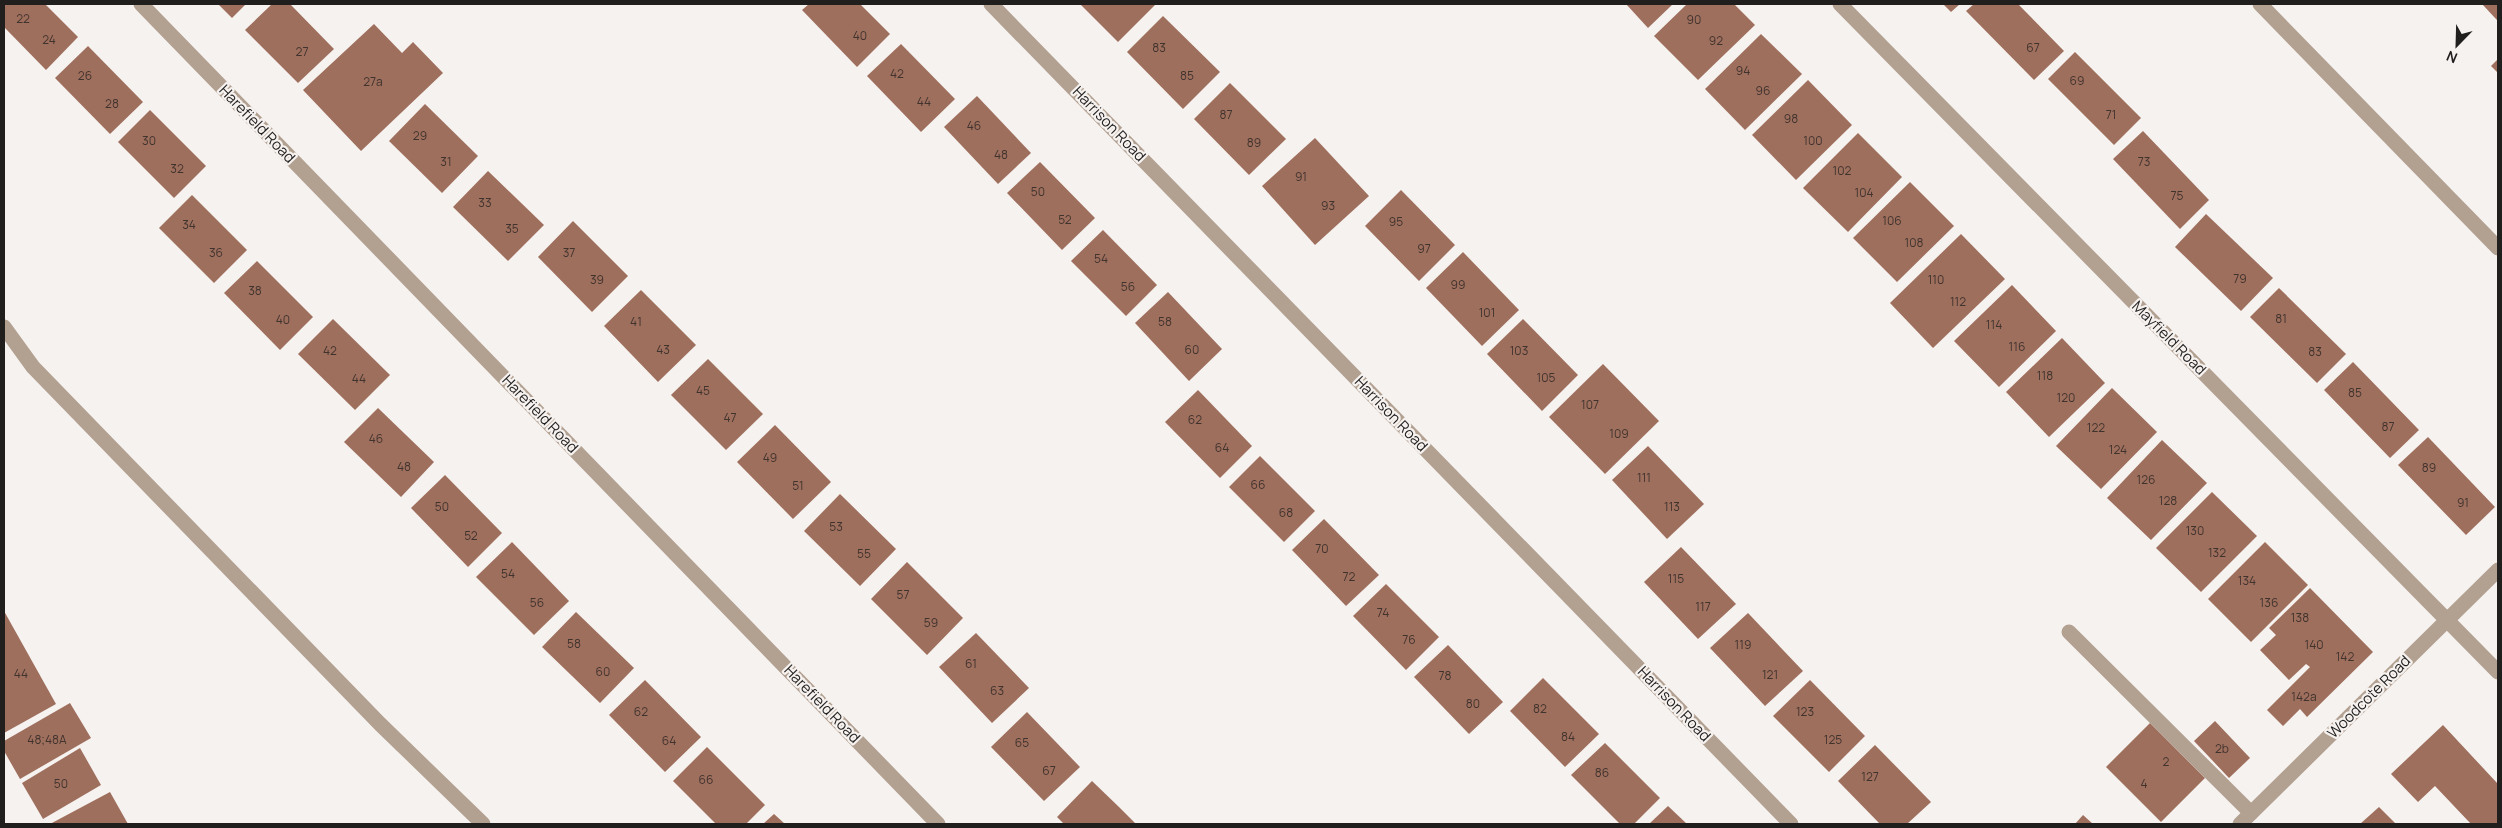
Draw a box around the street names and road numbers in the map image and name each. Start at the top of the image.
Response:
street label: Harefield Road [215,80,300,167]
street label: Harrison Road [1068,81,1151,166]
street label: Mayfield Road [2128,296,2211,379]
street label: Harefield Road [498,370,583,457]
street label: Harrison Road [1350,371,1433,456]
street label: Woodcote Road [2322,650,2415,743]
street label: Harefield Road [780,660,865,747]
street label: Harrison Road [1633,661,1716,746]

